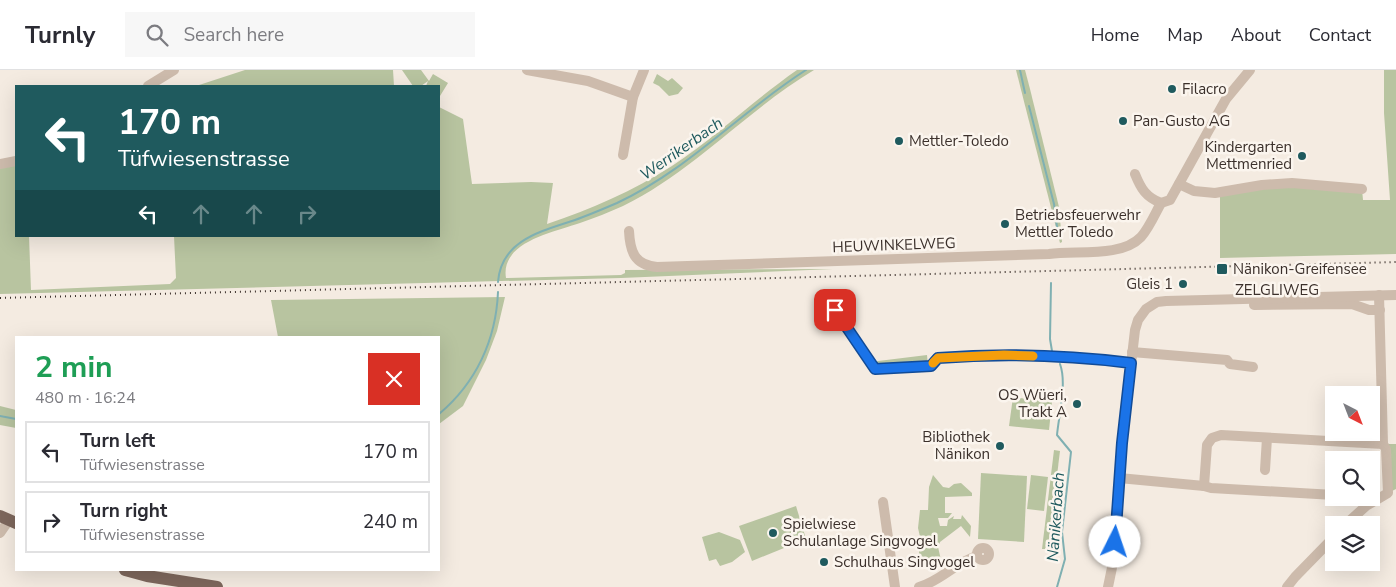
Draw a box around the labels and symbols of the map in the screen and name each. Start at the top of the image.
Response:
place label: Filacro [1182,79,1227,99]
marker: Filacro [1166,83,1178,95]
place label: Pan-Gusto AG [1133,111,1230,131]
water label: Werrikerbach [636,112,727,186]
marker: Pan-Gusto AG [1117,115,1129,127]
place label: Mettler-Toledo [909,131,1009,151]
marker: Mettler-Toledo [893,135,905,147]
place label: Kindergarten Mettmenried [1204,137,1292,174]
marker: Kindergarten Mettmenried [1296,150,1308,162]
place label: Betriebsfeuerwehr Mettler Toledo [1015,205,1141,242]
marker: Betriebsfeuerwehr Mettler Toledo [999,218,1011,230]
street label: HEUWINKELWEG [832,233,956,257]
place label: Nänikon-Greifensee [1233,259,1367,279]
marker: Nänikon-Greifensee [1215,262,1229,276]
place label: Gleis 1 [1126,274,1173,294]
marker: Gleis 1 [1177,278,1189,290]
street label: ZELGLIWEG [1235,280,1319,300]
pin [814,289,856,331]
place label: OS Wüeri, Trakt A [998,385,1067,422]
north arrow [1325,386,1380,441]
marker: OS Wüeri, Trakt A [1071,398,1083,410]
place label: Bibliothek Nänikon [922,427,990,464]
marker: Bibliothek Nänikon [994,440,1006,452]
water label: Nänikerbach [1042,472,1070,562]
place label: Spielwiese Schulanlage Singvogel [783,514,938,551]
position arrow [1088,515,1140,567]
marker: Spielwiese Schulanlage Singvogel [767,527,779,539]
place label: Schulhaus Singvogel [834,552,975,572]
marker: Schulhaus Singvogel [818,556,830,568]

